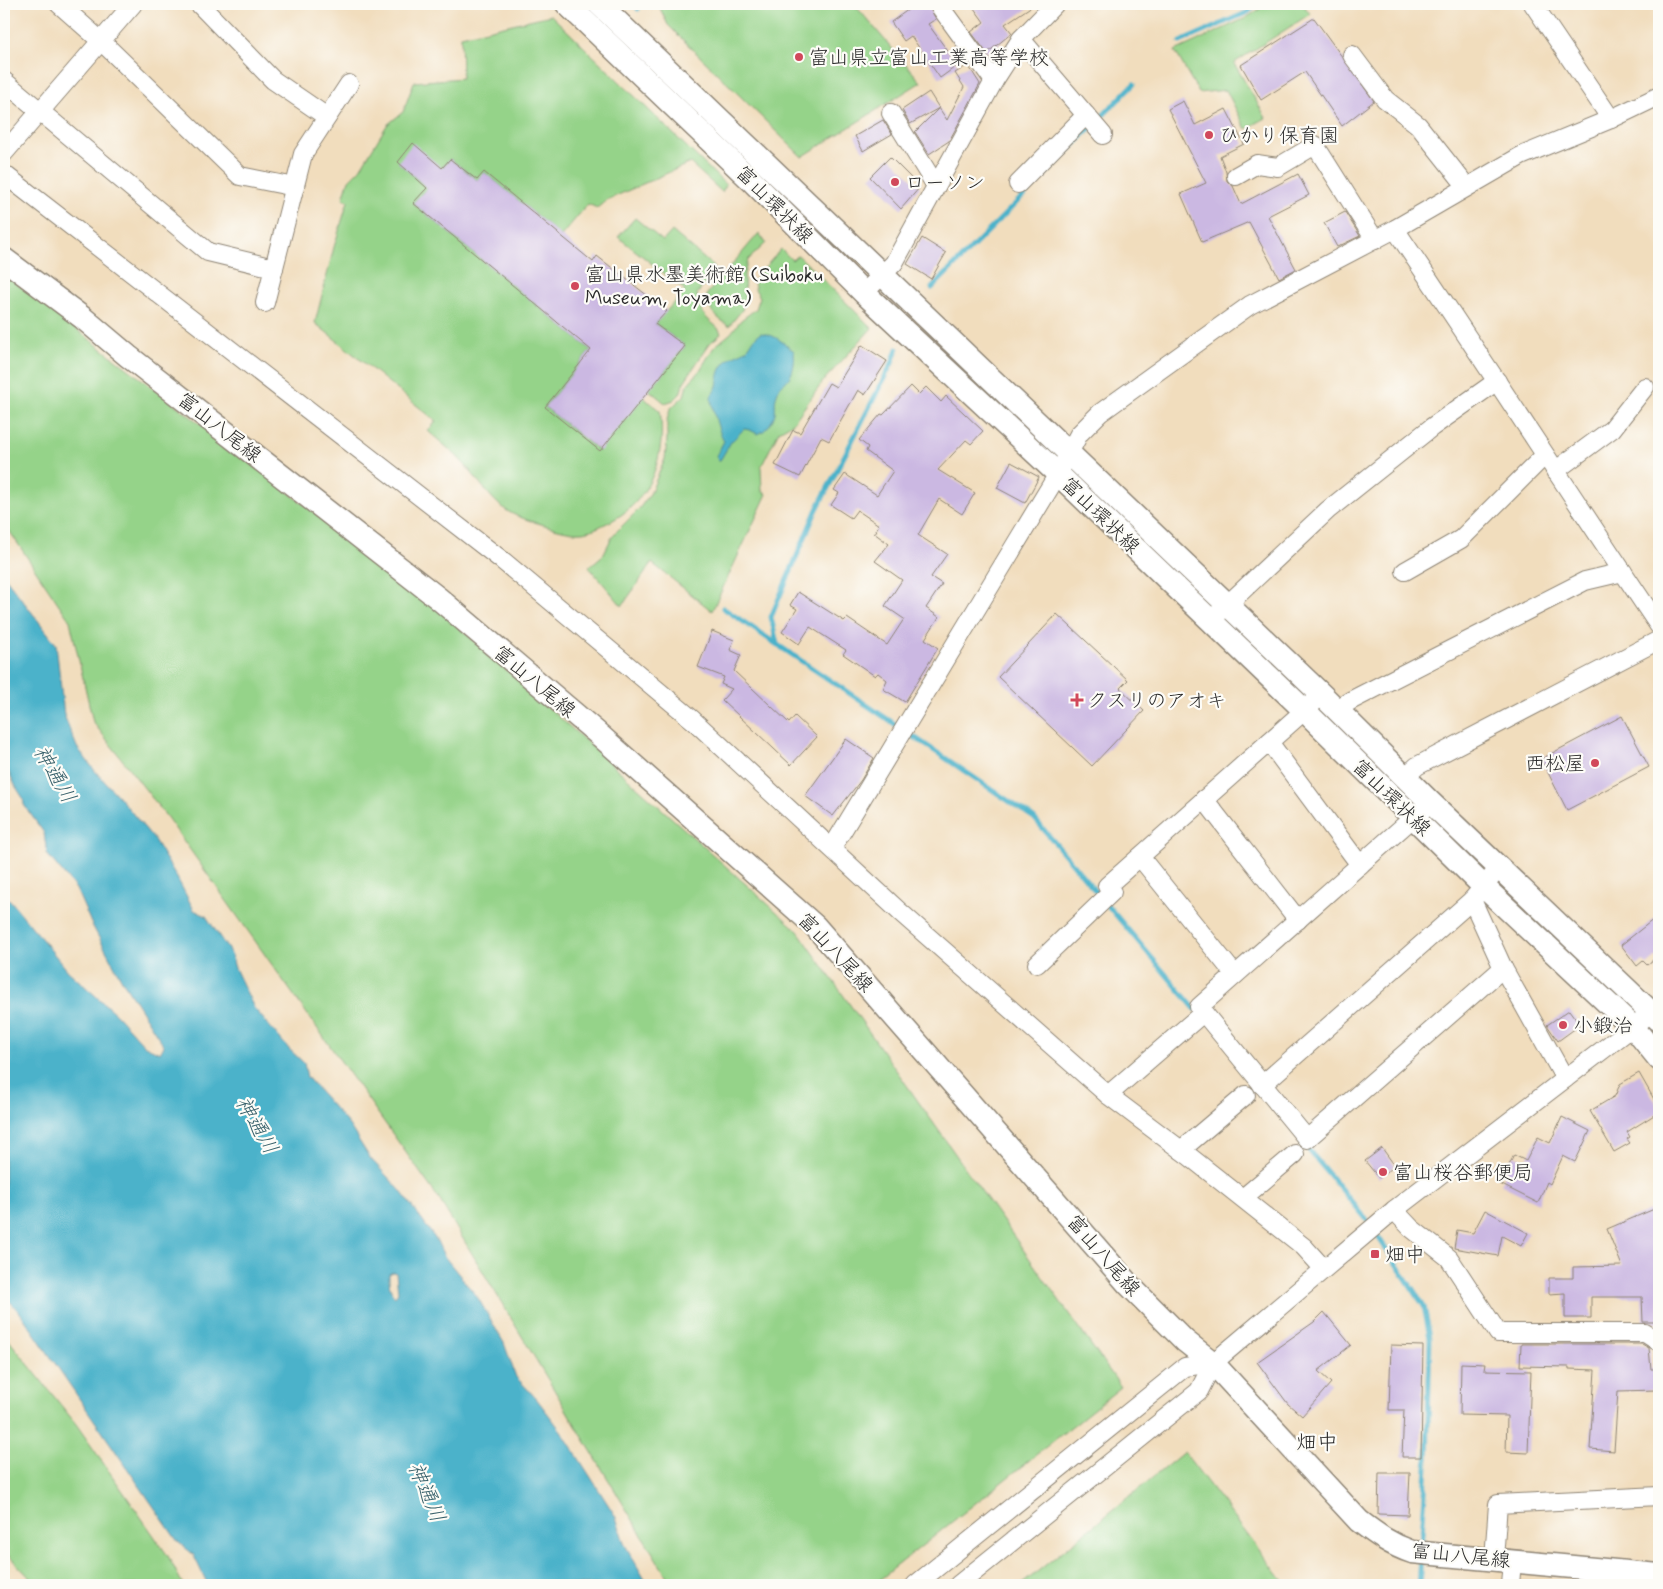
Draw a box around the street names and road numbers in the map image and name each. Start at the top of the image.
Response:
street label: 富山環状線 [729,160,819,250]
street label: 富山八尾線 [171,387,267,470]
street label: 富山環状線 [1055,472,1145,561]
street label: 富山八尾線 [487,640,581,725]
street label: 富山環状線 [1346,754,1436,843]
street label: 富山八尾線 [791,907,879,999]
street label: 富山八尾線 [1060,1209,1146,1303]
street label: 富山八尾線 [1410,1538,1512,1575]

